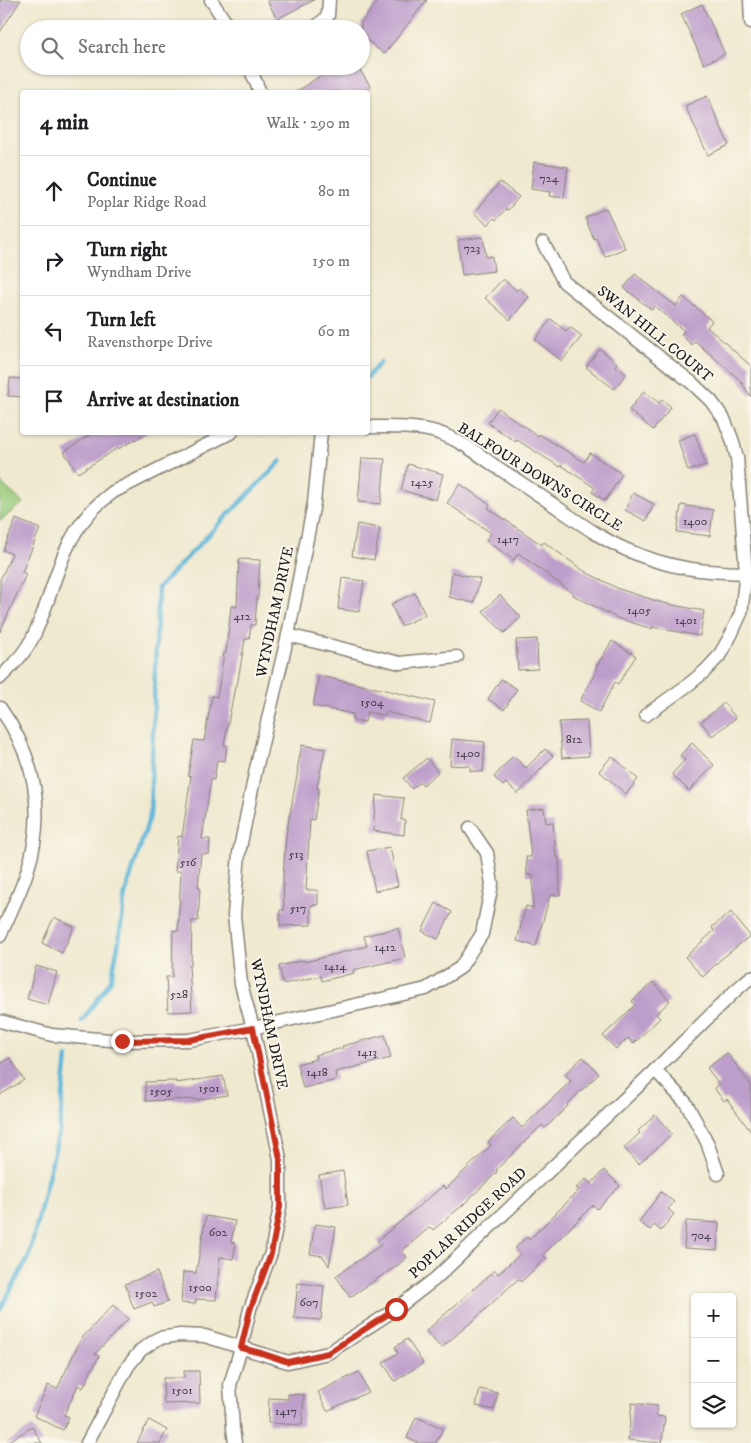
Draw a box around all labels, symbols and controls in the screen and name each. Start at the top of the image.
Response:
search box [20,20,370,75]
icon: search [38,34,66,62]
text: Search here [78,36,166,59]
text: 4 min [40,110,89,136]
text: Walk · 290 m [266,113,350,133]
text: Continue [87,169,157,192]
house number: 724 [539,171,560,186]
icon: ahead [40,177,68,205]
text: 80 m [318,181,350,201]
text: Poplar Ridge Road [87,192,206,212]
text: Turn right [87,239,167,262]
house number: 723 [464,241,480,256]
icon: right [40,247,68,275]
text: 150 m [312,251,350,271]
text: Wyndham Drive [87,262,191,282]
street label: SWAN HILL COURT [593,282,717,387]
text: Turn left [87,309,156,332]
icon: left [40,317,68,345]
text: 60 m [318,321,350,341]
text: Ravensthorpe Drive [87,332,213,352]
icon: arrive [40,387,68,415]
text: Arrive at destination [87,389,239,412]
street label: BALFOUR DOWNS CIRCLE [454,418,626,536]
house number: 1425 [410,475,434,490]
house number: 1400 [683,514,707,529]
house number: 1417 [497,532,519,547]
street label: WYNDHAM DRIVE [252,544,298,680]
house number: 1405 [627,603,651,618]
house number: 412 [233,609,251,624]
house number: 1401 [675,613,697,628]
house number: 1504 [360,695,385,710]
house number: 812 [566,732,582,747]
house number: 1400 [456,746,480,761]
house number: 513 [289,847,303,862]
house number: 516 [180,855,197,870]
house number: 517 [290,901,306,916]
house number: 1412 [374,940,396,955]
street label: WYNDHAM DRIVE [246,956,292,1092]
house number: 1414 [324,959,347,974]
house number: 528 [170,987,188,1002]
route end [111,1030,134,1053]
house number: 1413 [357,1045,377,1060]
house number: 1418 [306,1065,328,1080]
house number: 1501 [198,1081,220,1096]
house number: 1505 [150,1084,172,1099]
street label: POPLAR RIDGE ROAD [405,1163,531,1283]
house number: 602 [209,1225,227,1240]
house number: 704 [691,1228,712,1243]
house number: 1500 [188,1280,212,1295]
house number: 1502 [135,1286,157,1301]
map controls [691,1293,736,1428]
button: + [691,1293,736,1338]
house number: 607 [299,1295,319,1310]
route start [385,1298,408,1321]
button: − [691,1338,736,1383]
house number: 1501 [171,1383,193,1398]
button: layers [691,1383,736,1428]
house number: 1417 [275,1404,297,1419]

